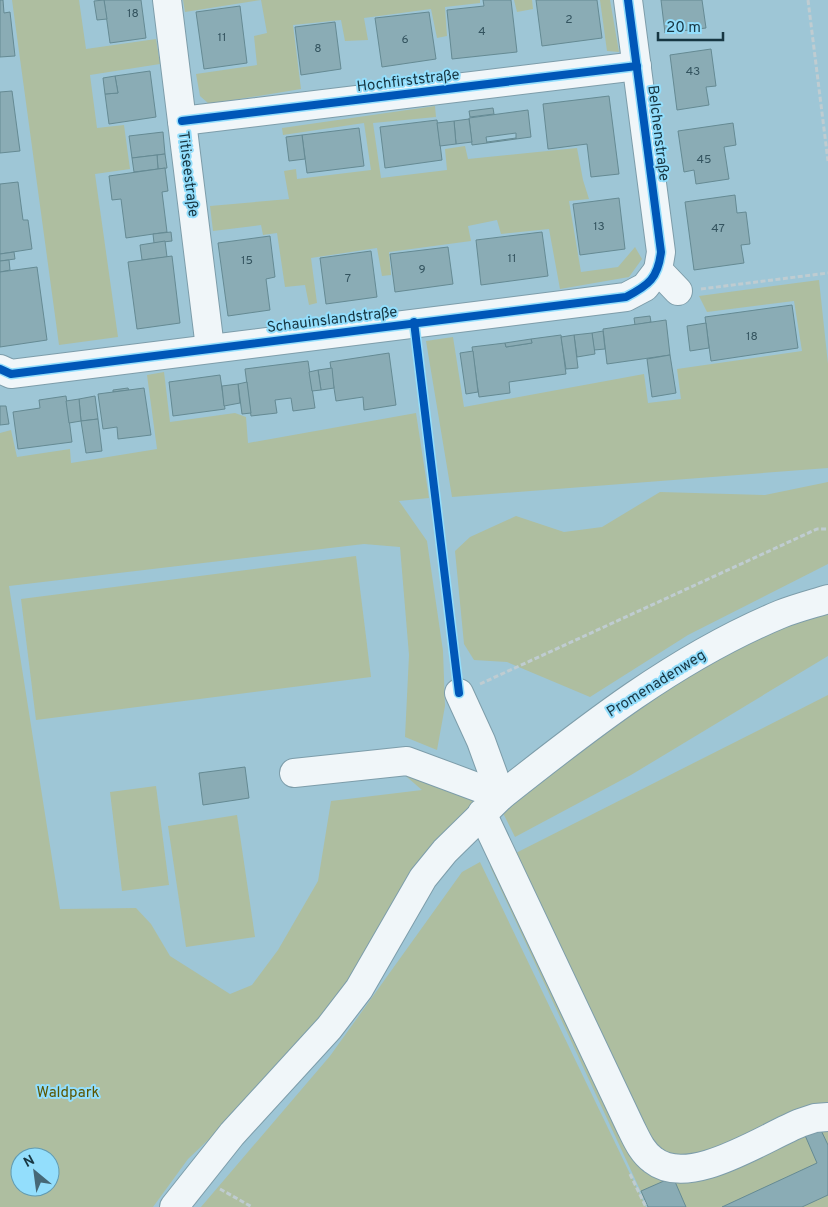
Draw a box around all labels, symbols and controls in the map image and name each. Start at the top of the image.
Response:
house number: 18 [127,6,139,22]
scale bar [658,10,723,42]
house number: 2 [565,12,573,28]
text: 20 m [666,19,701,38]
house number: 4 [478,24,486,40]
house number: 11 [218,30,226,46]
house number: 6 [401,32,409,48]
house number: 8 [314,41,322,57]
house number: 43 [686,64,700,80]
street label: Hochfirststraße [356,66,461,97]
street label: Belchenstraße [642,84,673,182]
street label: Titiseestraße [173,130,202,218]
house number: 45 [697,152,711,168]
house number: 13 [593,219,605,235]
house number: 47 [711,221,725,237]
house number: 11 [508,251,516,267]
house number: 15 [241,253,253,269]
house number: 9 [418,262,426,278]
house number: 7 [345,271,351,287]
street label: Schauinslandstraße [266,303,398,338]
house number: 18 [746,329,758,345]
street label: Promenadenweg [604,646,710,722]
park label: Waldpark [37,1084,100,1103]
north arrow [10,1147,60,1197]
text: N [21,1152,38,1172]

